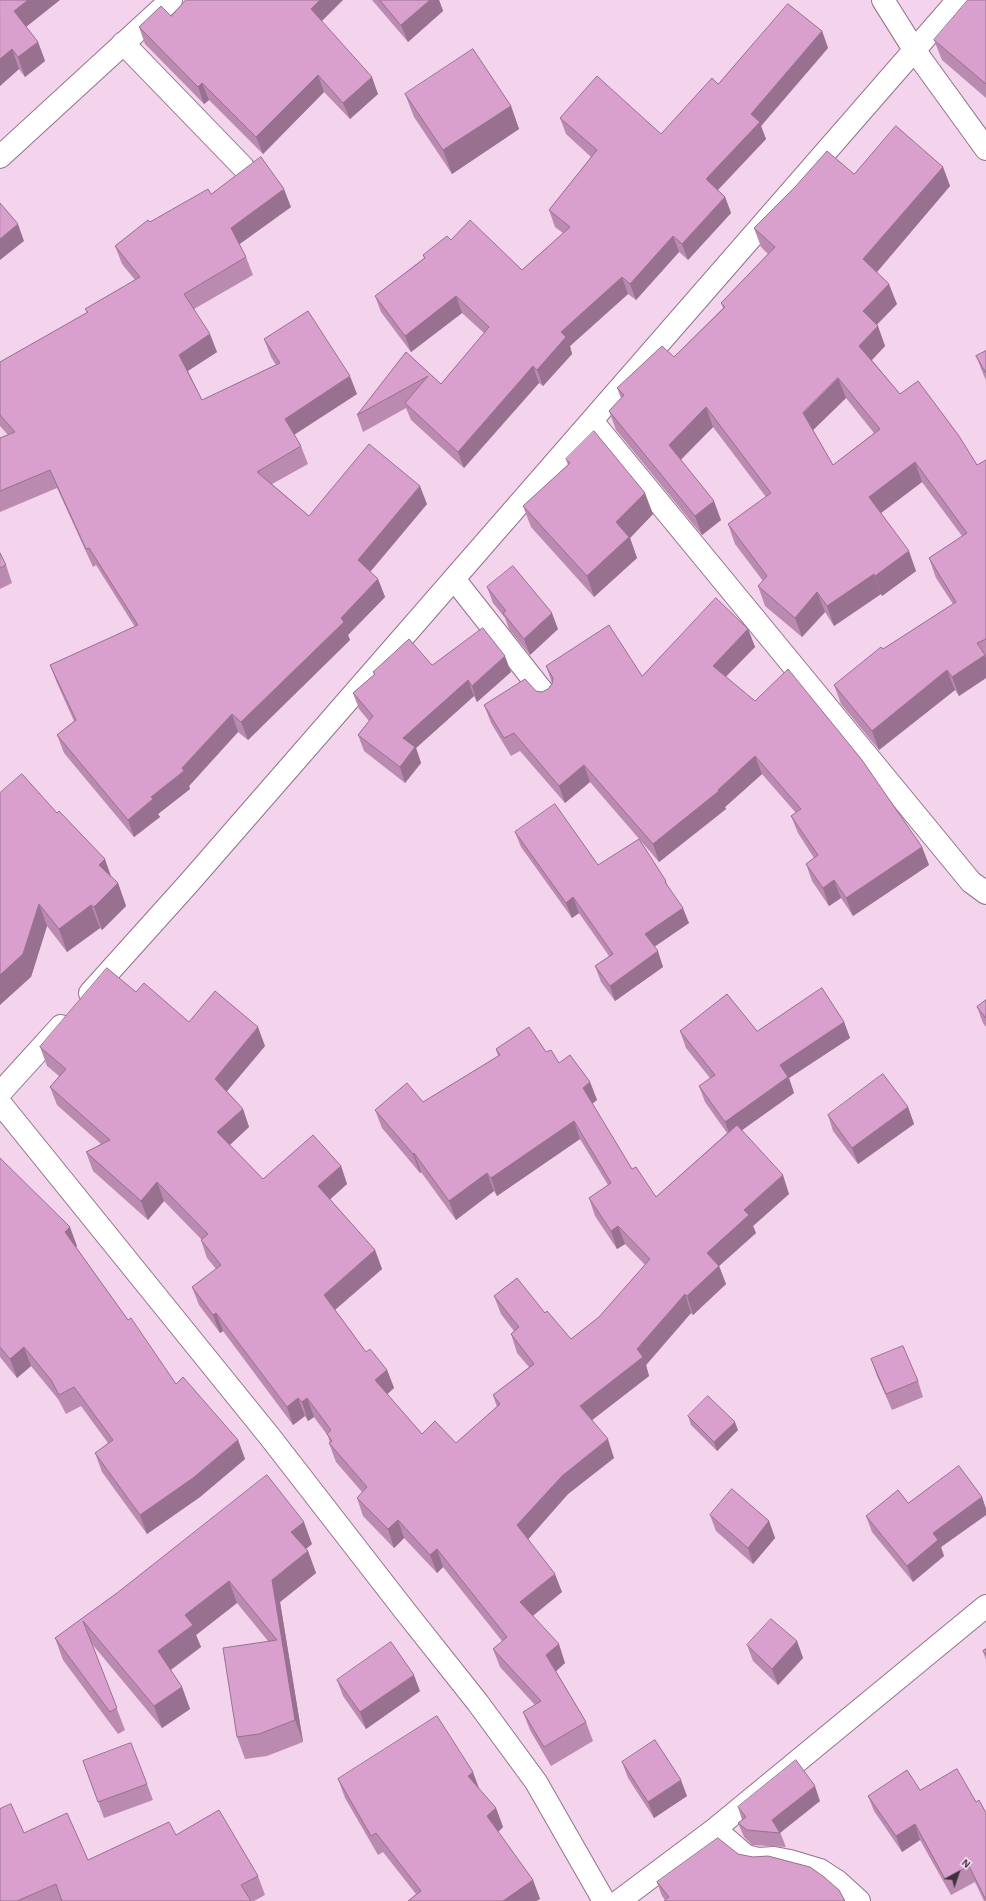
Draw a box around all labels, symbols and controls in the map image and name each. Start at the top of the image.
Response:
north arrow [938,1853,978,1893]
text: N [960,1857,973,1870]

